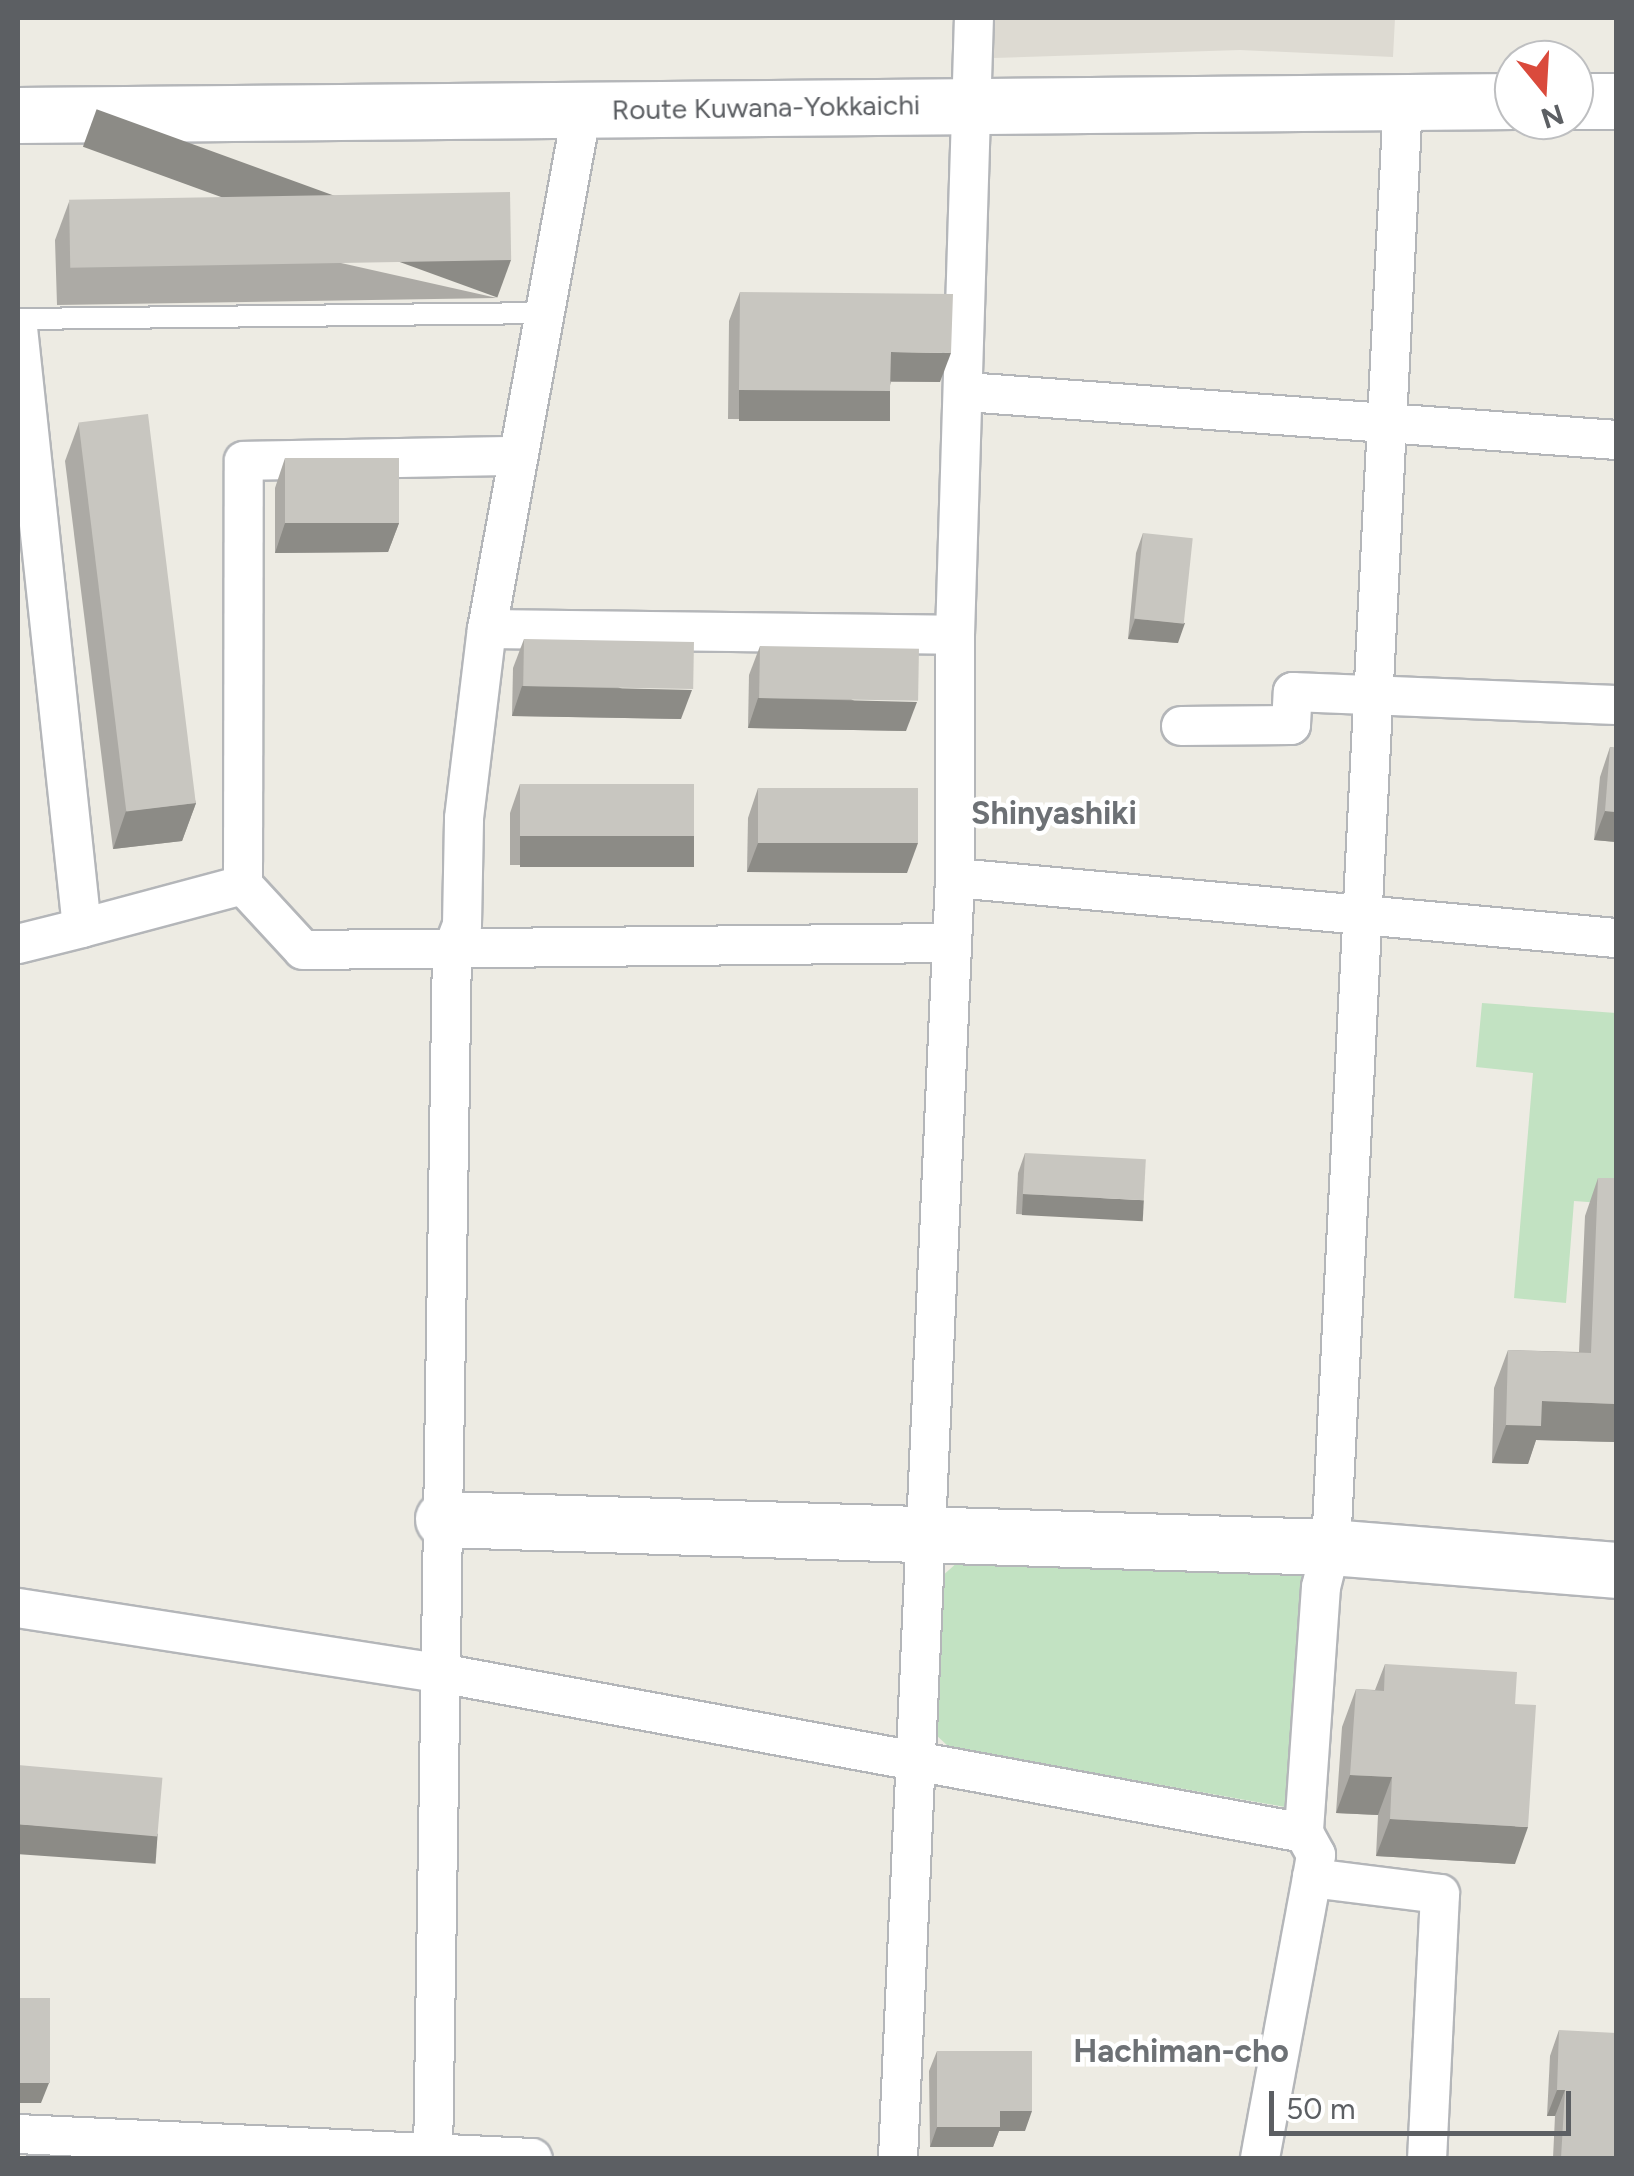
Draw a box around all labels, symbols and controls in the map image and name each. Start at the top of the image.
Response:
north arrow [1494,40,1594,140]
street label: Route Kuwana-Yokkaichi [611,88,921,126]
text: N [1537,97,1568,136]
district label: Shinyashiki [971,794,1137,832]
district label: Hachiman-cho [1073,2032,1289,2070]
scale bar [1274,2071,1576,2133]
text: 50 m [1286,2090,1355,2127]

